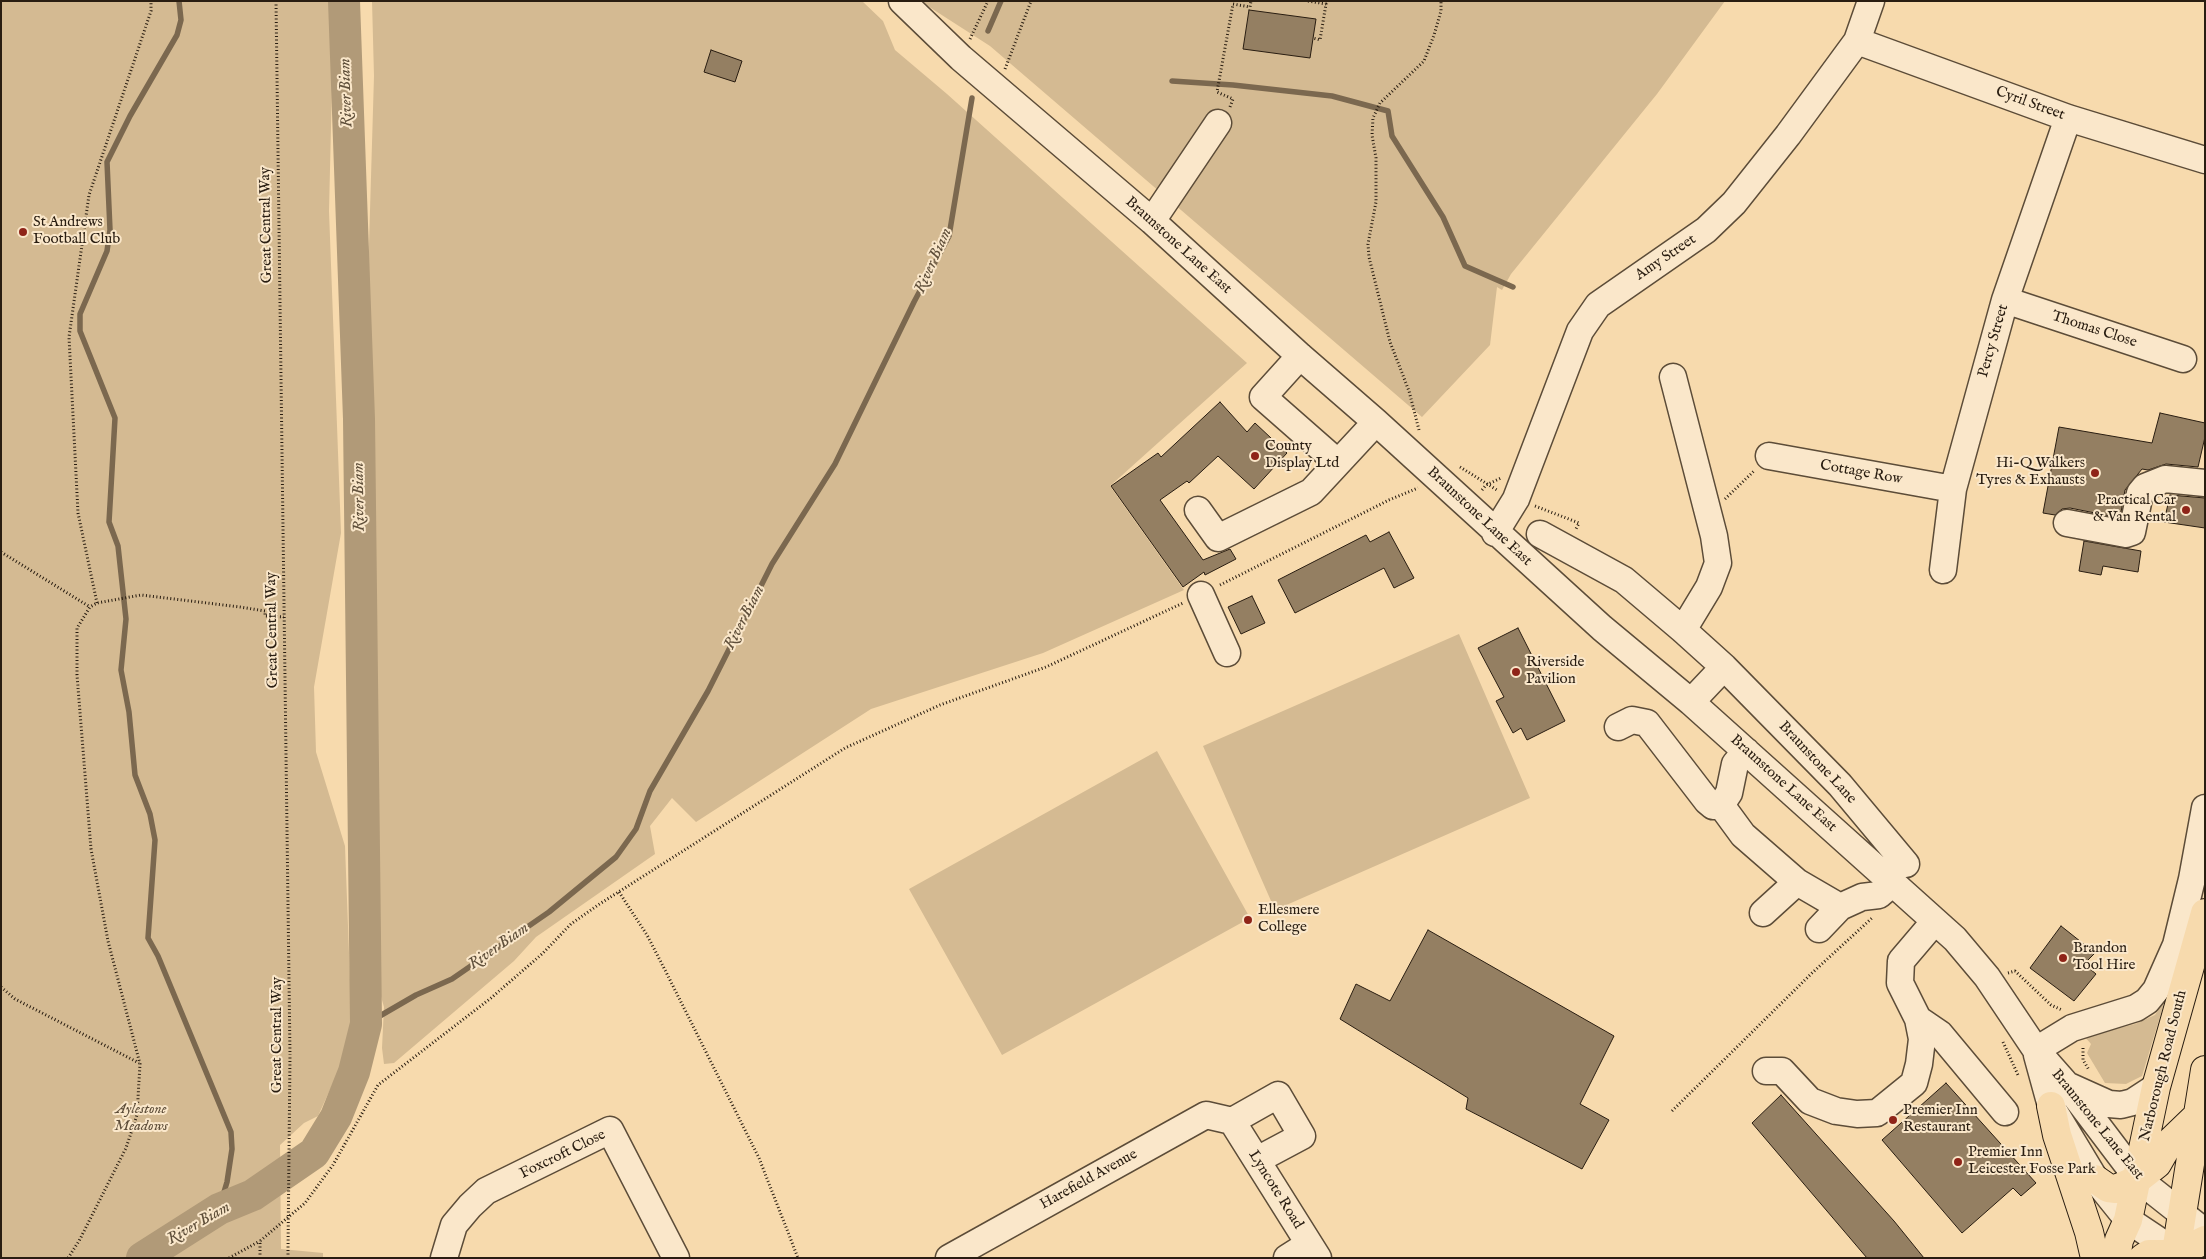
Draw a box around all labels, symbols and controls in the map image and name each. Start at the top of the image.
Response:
water label: River Biam [336,58,358,128]
street label: Cyril Street [1993,83,2067,125]
street label: Great Central Way [257,167,277,283]
street label: Braunstone Lane East [1121,194,1235,298]
place label: St Andrews Football Club [33,214,120,249]
water label: River Biam [911,225,957,297]
marker: St Andrews Football Club [17,226,29,238]
street label: Amy Street [1632,231,1700,285]
street label: Percy Street [1975,302,2013,380]
street label: Thomas Close [2049,308,2139,352]
place label: County Display Ltd [1265,438,1339,473]
marker: County Display Ltd [1249,450,1261,462]
place label: Hi-Q Walkers Tyres & Exhausts [1976,455,2085,490]
street label: Cottage Row [1819,457,1903,489]
water label: River Biam [350,462,370,532]
street label: Braunstone Lane East [1423,464,1535,570]
marker: Hi-Q Walkers Tyres & Exhausts [2089,467,2101,479]
place label: Practical Car & Van Rental [2093,492,2176,527]
marker: Practical Car & Van Rental [2180,504,2192,516]
street label: Great Central Way [263,572,283,688]
water label: River Biam [721,583,769,653]
place label: Riverside Pavilion [1526,654,1584,689]
marker: Riverside Pavilion [1510,666,1522,678]
street label: Braunstone Lane [1774,718,1860,808]
street label: Braunstone Lane East [1726,732,1840,836]
place label: Ellesmere College [1258,902,1320,937]
marker: Ellesmere College [1242,914,1254,926]
water label: River Biam [465,919,533,975]
place label: Brandon Tool Hire [2073,940,2135,975]
marker: Brandon Tool Hire [2057,952,2069,964]
street label: Great Central Way [269,977,287,1093]
street label: Narborough Road South [2137,989,2191,1143]
street label: Braunstone Lane East [2047,1066,2147,1184]
park label: Aylestone Meadows [114,1101,168,1136]
place label: Premier Inn Restaurant [1903,1102,1978,1137]
marker: Premier Inn Restaurant [1887,1114,1899,1126]
street label: Foxcroft Close [517,1126,609,1184]
place label: Premier Inn Leicester Fosse Park [1968,1144,2096,1179]
street label: Harefield Avenue [1037,1146,1141,1214]
street label: Lyncote Road [1244,1147,1306,1233]
marker: Premier Inn Leicester Fosse Park [1952,1156,1964,1168]
water label: River Biam [164,1198,234,1250]

